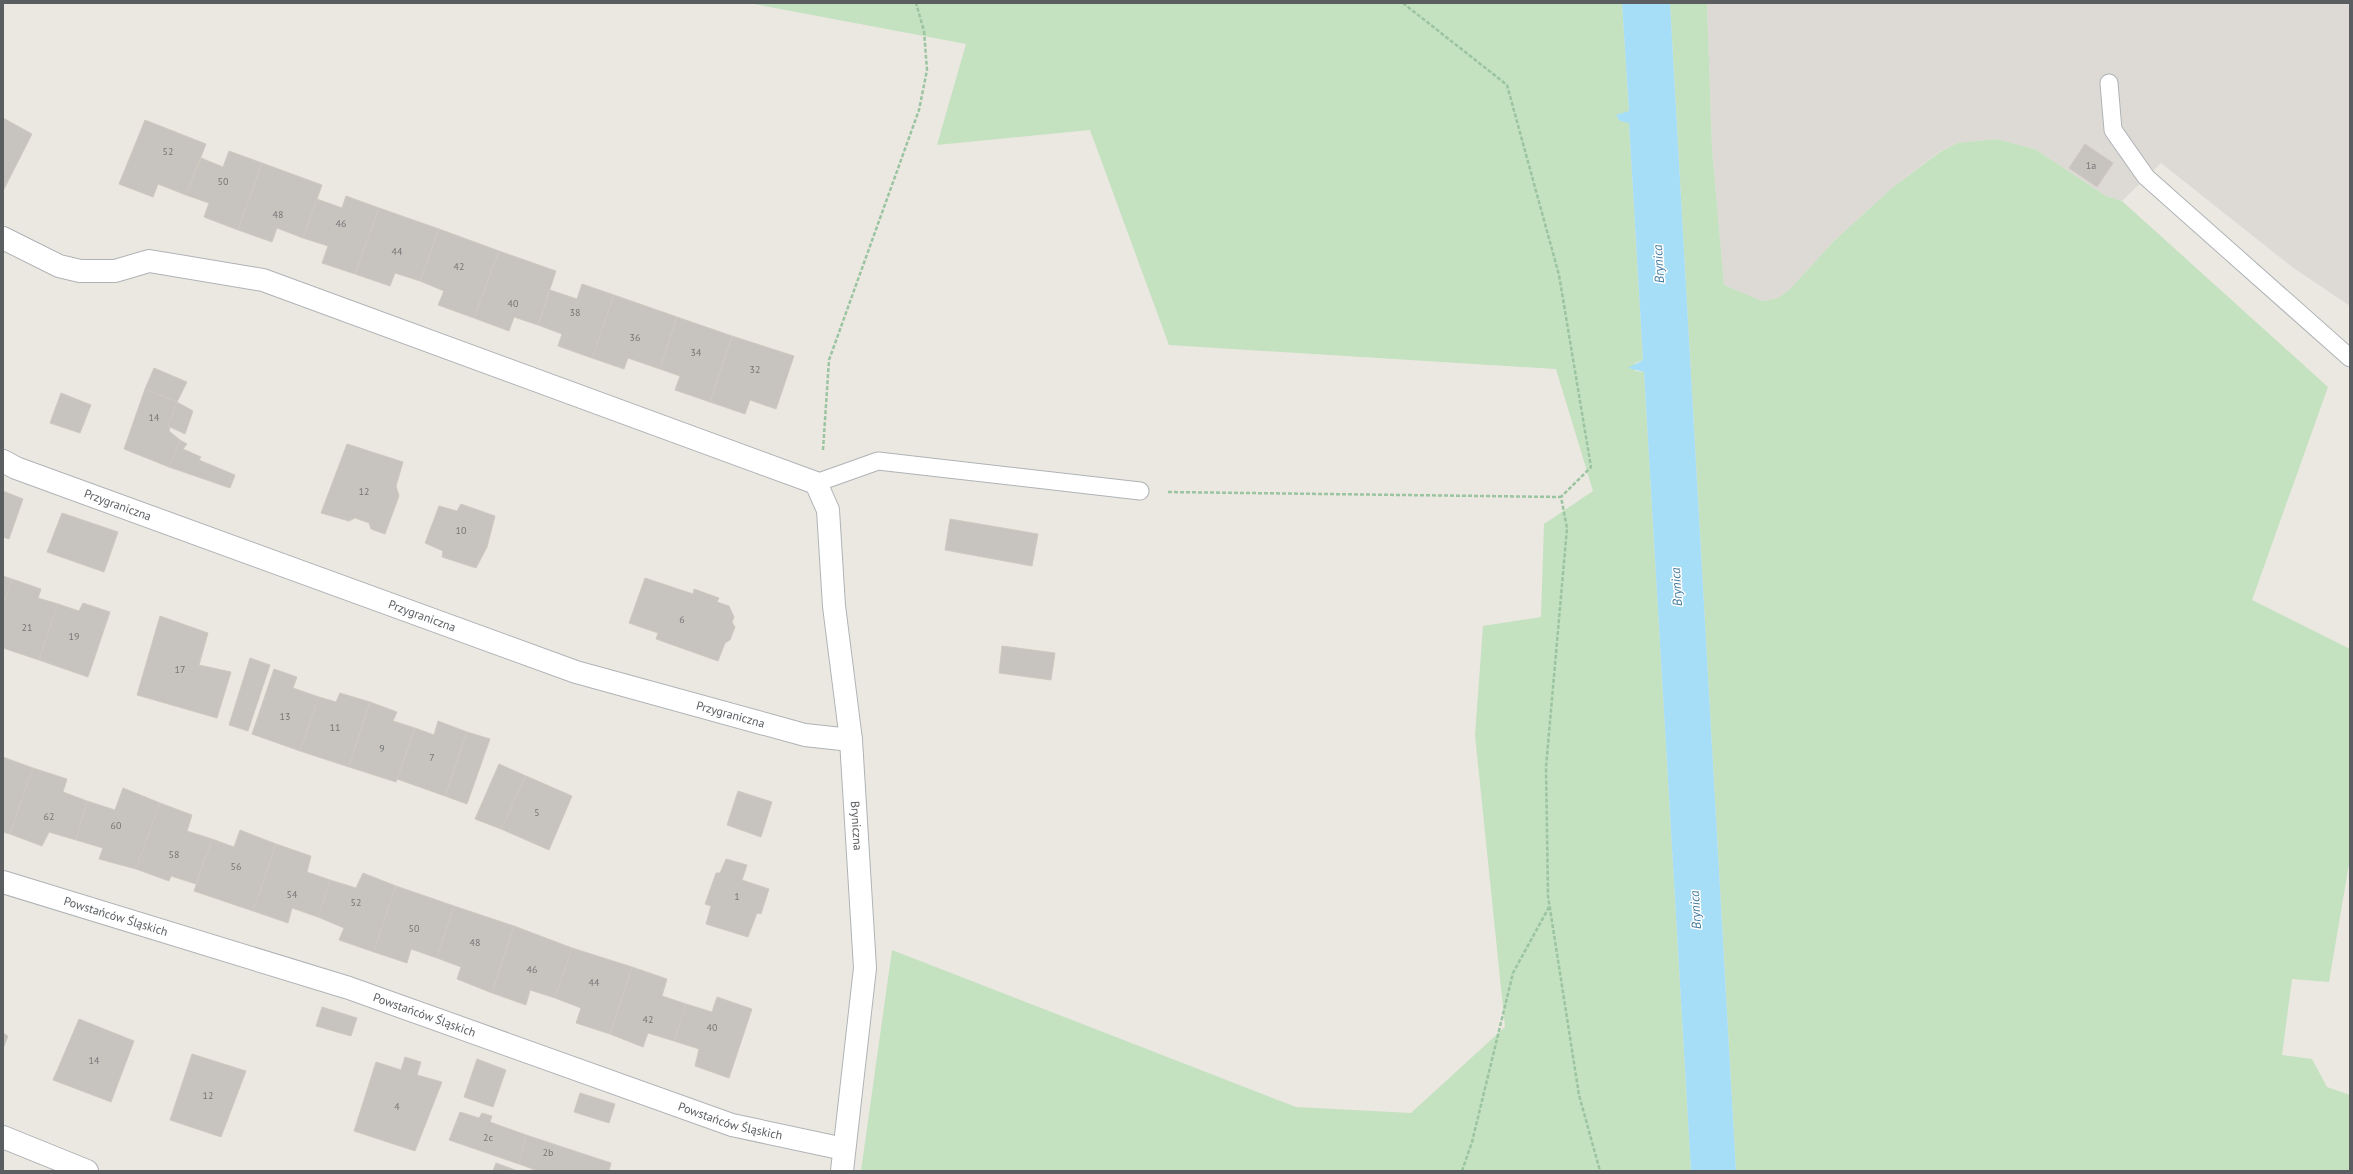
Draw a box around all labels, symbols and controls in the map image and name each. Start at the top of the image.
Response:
house number: 52 [163,145,173,158]
house number: 1a [2086,159,2096,172]
house number: 50 [218,175,229,188]
house number: 48 [273,208,283,221]
house number: 46 [336,217,346,230]
water label: Brynica [1649,244,1668,284]
house number: 44 [392,245,403,258]
house number: 42 [454,260,464,273]
house number: 40 [508,297,519,310]
house number: 38 [570,306,580,319]
house number: 36 [630,331,640,344]
house number: 34 [691,346,702,359]
house number: 32 [750,363,760,376]
house number: 14 [149,411,160,424]
street label: Przygraniczna [82,485,154,524]
house number: 12 [359,485,369,498]
house number: 10 [456,524,467,537]
water label: Brynica [1667,567,1686,607]
street label: Przygraniczna [387,596,458,635]
house number: 6 [679,613,685,626]
house number: 21 [22,621,32,634]
house number: 19 [69,630,79,643]
house number: 17 [175,663,185,676]
street label: Przygraniczna [695,697,767,731]
house number: 13 [280,710,290,723]
house number: 11 [330,721,340,734]
house number: 9 [379,742,385,755]
house number: 7 [429,751,435,764]
street label: Bryniczna [848,800,866,851]
house number: 5 [534,806,540,819]
house number: 62 [44,810,54,823]
house number: 60 [111,819,122,832]
house number: 58 [169,848,179,861]
house number: 56 [231,860,241,873]
house number: 54 [287,888,298,901]
house number: 1 [734,890,740,903]
water label: Brynica [1686,890,1705,930]
street label: Powstańców Śląskich [62,893,170,939]
house number: 52 [351,896,361,909]
house number: 50 [409,922,420,935]
house number: 48 [470,936,480,949]
house number: 46 [527,963,537,976]
house number: 44 [589,976,600,989]
street label: Powstańców Śląskich [371,989,478,1040]
house number: 42 [643,1013,653,1026]
house number: 40 [707,1021,718,1034]
house number: 14 [89,1054,100,1067]
house number: 12 [203,1089,213,1102]
street label: Powstańców Śląskich [676,1098,784,1143]
house number: 4 [394,1100,400,1113]
house number: 2c [483,1131,493,1144]
house number: 2b [543,1146,553,1159]

